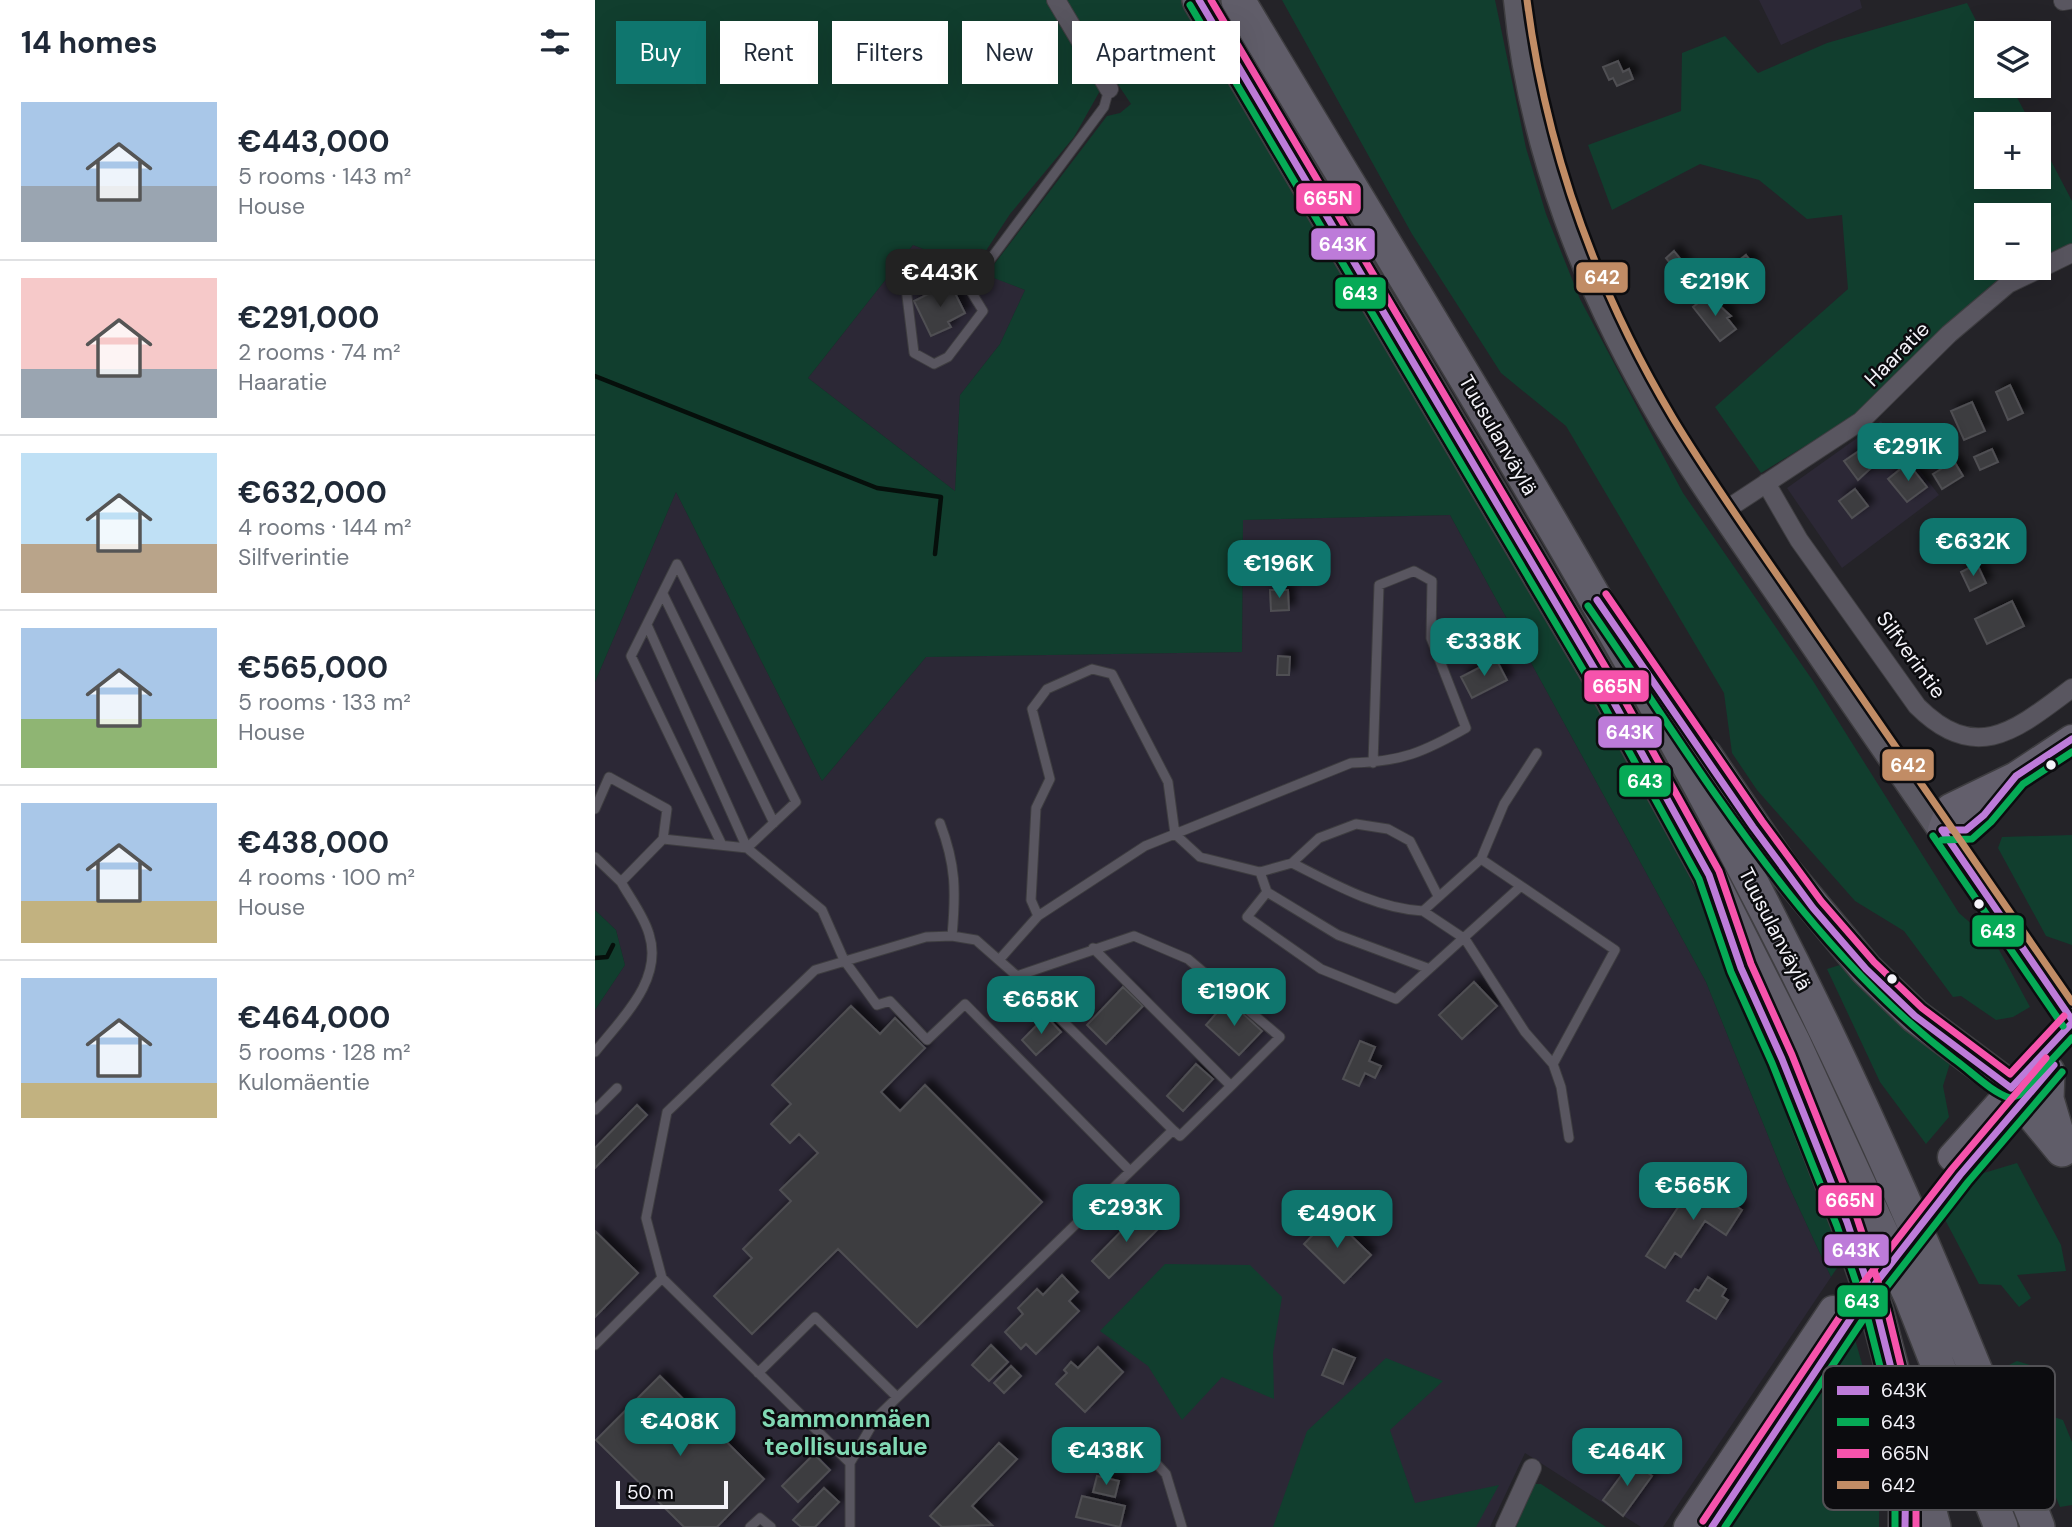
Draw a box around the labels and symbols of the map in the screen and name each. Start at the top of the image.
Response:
line badge: 665N [1295,182,1362,215]
text: 665N [1303,186,1353,211]
line badge: 643K [1310,227,1376,261]
text: 643K [1319,232,1367,257]
pin: €443K [891,250,989,309]
pin: €219K [1666,258,1764,318]
line badge: 642 [1575,261,1629,294]
text: 642 [1584,265,1620,290]
line badge: 643 [1334,276,1387,310]
text: 643 [1342,281,1378,306]
street label: Haaratie [1858,315,1936,393]
street label: Tuusulanväylä [1452,370,1544,500]
pin: €291K [1859,424,1957,483]
pin: €632K [1924,518,2022,578]
pin: €196K [1230,540,1328,600]
street label: Silfverintie [1870,606,1952,704]
pin: €338K [1435,618,1533,678]
line badge: 665N [1583,669,1650,703]
text: 665N [1592,674,1642,699]
line badge: 643K [1597,715,1663,749]
text: 643K [1606,720,1654,745]
line badge: 642 [1881,748,1935,782]
text: 642 [1890,753,1926,778]
unlabelled marker [2044,758,2058,772]
line badge: 643 [1618,764,1672,798]
text: 643 [1627,769,1663,794]
street label: Tuusulanväylä [1732,863,1818,995]
unlabelled marker [1972,897,1986,911]
line badge: 643 [1971,914,2025,948]
text: 643 [1980,919,2016,944]
pin: €190K [1185,968,1283,1028]
unlabelled marker [1885,972,1899,986]
pin: €658K [992,976,1090,1036]
pin: €565K [1644,1162,1742,1222]
pin: €293K [1077,1184,1175,1244]
line badge: 665N [1817,1184,1883,1217]
text: 665N [1825,1188,1875,1213]
pin: €490K [1288,1190,1386,1250]
line badge: 643K [1823,1233,1890,1267]
text: 643K [1832,1238,1880,1263]
line badge: 643 [1836,1284,1889,1318]
text: 643 [1844,1289,1880,1314]
legend [1823,1366,2055,1510]
text: 643K [1881,1378,1927,1403]
pin: €408K [631,1398,729,1458]
district label: Sammonmäen teollisuusalue [761,1403,931,1462]
text: 643 [1881,1410,1916,1435]
pin: €438K [1057,1428,1155,1487]
pin: €464K [1578,1428,1676,1488]
text: 665N [1881,1441,1929,1466]
text: 642 [1881,1473,1915,1498]
scale bar [616,1478,728,1510]

